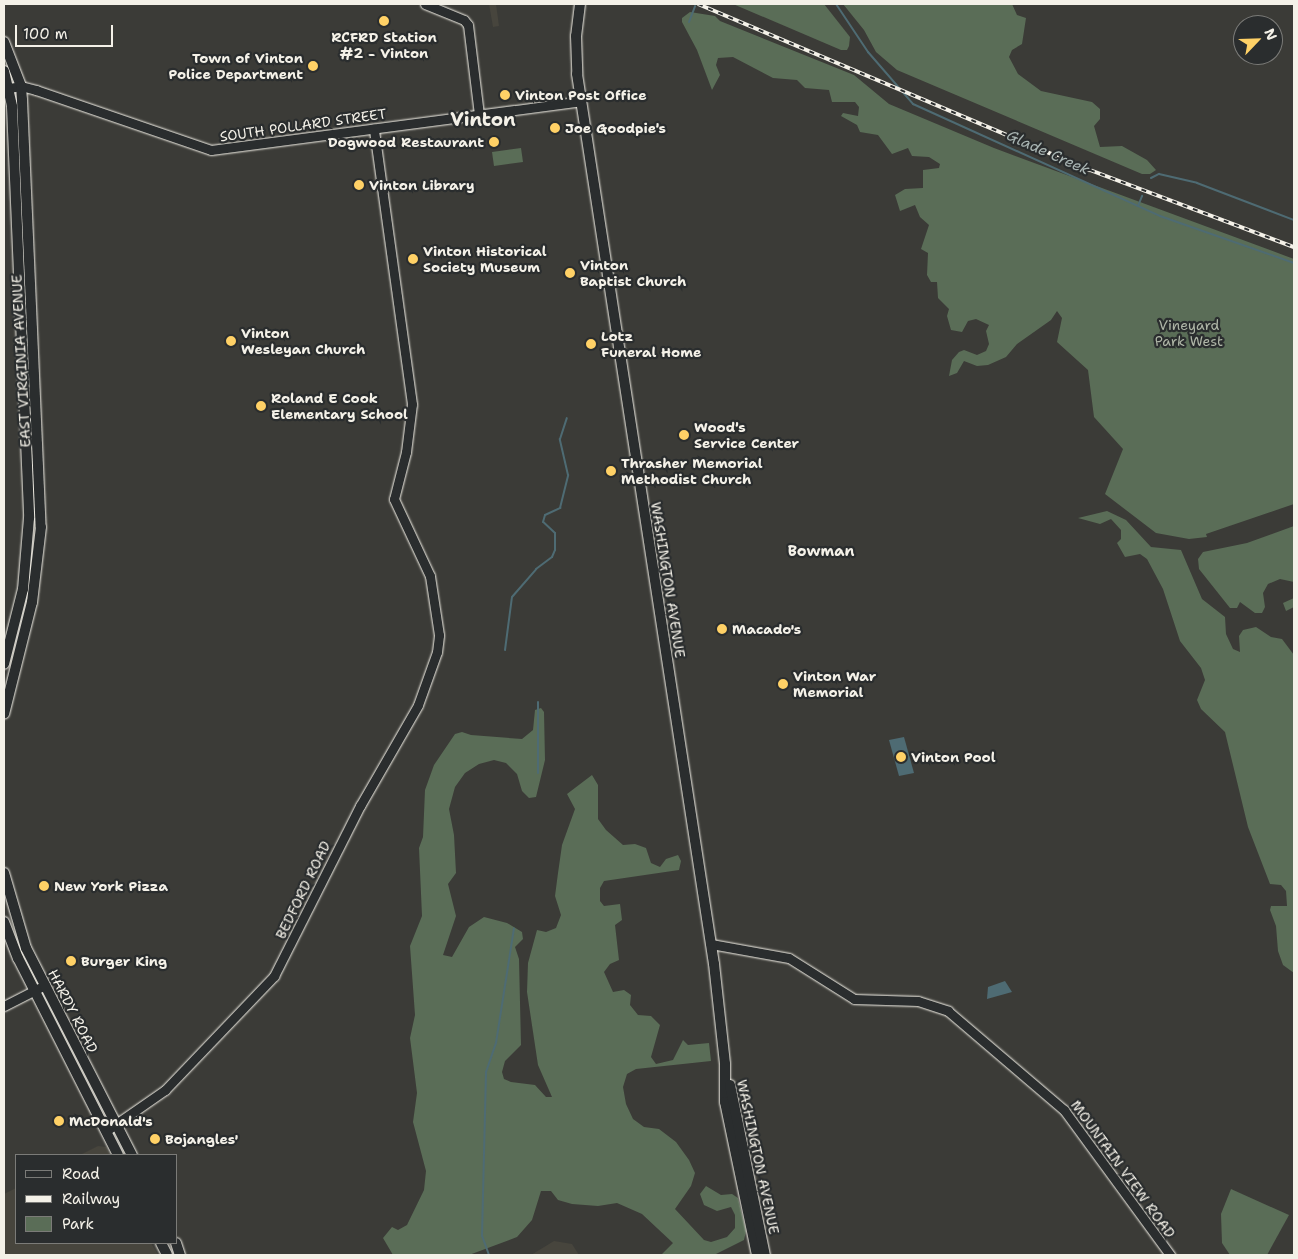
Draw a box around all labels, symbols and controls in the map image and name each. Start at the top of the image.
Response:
scale bar [18,15,115,47]
marker: RCFRD Station #2 - Vinton [378,15,390,27]
north arrow [1233,15,1283,65]
text: 100 m [23,24,68,44]
text: N [1260,26,1281,43]
place label: RCFRD Station #2 - Vinton [331,29,437,62]
place label: Town of Vinton Police Department [168,50,303,82]
marker: Town of Vinton Police Department [307,60,319,72]
place label: Vinton Post Office [515,87,647,103]
marker: Vinton Post Office [499,89,511,101]
street label: SOUTH POLLARD STREET [219,105,387,145]
district label: Vinton [450,109,516,131]
place label: Joe Goodpie's [565,120,666,136]
marker: Joe Goodpie's [549,122,561,134]
water label: Glade Creek [1004,127,1092,179]
place label: Dogwood Restaurant [328,134,484,150]
marker: Dogwood Restaurant [488,136,500,148]
place label: Vinton Library [369,177,475,193]
marker: Vinton Library [353,179,365,191]
place label: Vinton Historical Society Museum [423,243,546,276]
marker: Vinton Historical Society Museum [407,253,419,265]
place label: Vinton Baptist Church [580,257,686,290]
marker: Vinton Baptist Church [564,267,576,279]
street label: EAST VIRGINIA AVENUE [8,274,34,448]
park label: Vineyard Park West [1155,317,1223,350]
place label: Vinton Wesleyan Church [241,325,365,358]
place label: Lotz Funeral Home [601,328,701,361]
marker: Vinton Wesleyan Church [225,335,237,347]
marker: Lotz Funeral Home [585,338,597,350]
place label: Roland E Cook Elementary School [271,390,408,422]
marker: Roland E Cook Elementary School [255,400,267,412]
place label: Wood's Service Center [694,419,799,452]
marker: Wood's Service Center [678,429,690,441]
place label: Thrasher Memorial Methodist Church [621,455,763,488]
marker: Thrasher Memorial Methodist Church [605,465,617,477]
street label: WASHINGTON AVENUE [647,501,689,659]
district label: Bowman [788,543,854,561]
place label: Macado's [732,621,801,637]
marker: Macado's [716,623,728,635]
place label: Vinton War Memorial [793,668,876,700]
marker: Vinton War Memorial [777,678,789,690]
place label: Vinton Pool [911,749,996,765]
marker: Vinton Pool [895,751,907,763]
street label: BEDFORD ROAD [272,838,334,942]
place label: New York Pizza [54,878,168,894]
marker: New York Pizza [38,880,50,892]
place label: Burger King [81,953,167,969]
marker: Burger King [65,955,77,967]
street label: HARDY ROAD [45,966,101,1056]
street label: WASHINGTON AVENUE [733,1078,783,1236]
street label: MOUNTAIN VIEW ROAD [1067,1097,1179,1241]
place label: McDonald's [69,1113,153,1129]
marker: McDonald's [53,1115,65,1127]
place label: Bojangles' [165,1131,238,1147]
marker: Bojangles' [149,1133,161,1145]
legend [15,1154,178,1244]
text: Road [62,1164,100,1184]
text: Railway [62,1189,120,1209]
text: Park [62,1214,94,1234]

